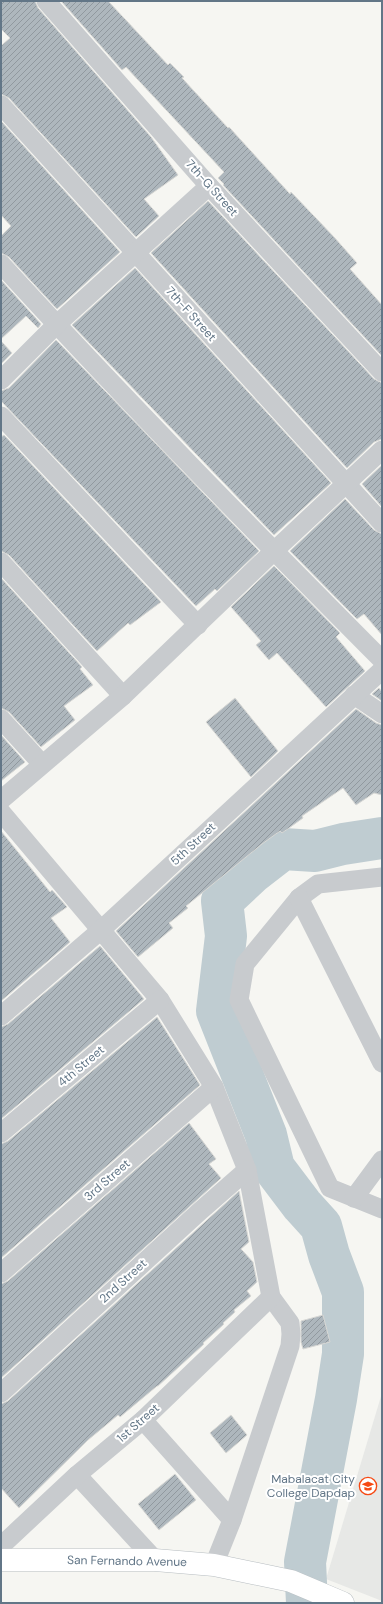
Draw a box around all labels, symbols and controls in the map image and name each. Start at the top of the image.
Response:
street label: 7th-G Street [182,156,242,220]
street label: 7th-F Street [162,283,220,345]
street label: 5th Street [167,819,219,869]
street label: 4th Street [54,1042,108,1090]
street label: 3rd Street [81,1155,134,1204]
street label: 2nd Street [96,1255,150,1307]
street label: 1st Street [113,1400,163,1446]
place label: Mabalacat City College Dapdap [267,1471,355,1501]
school or university icon: Mabalacat City College Dapdap [358,1476,378,1496]
street label: San Fernando Avenue [67,1552,187,1570]

